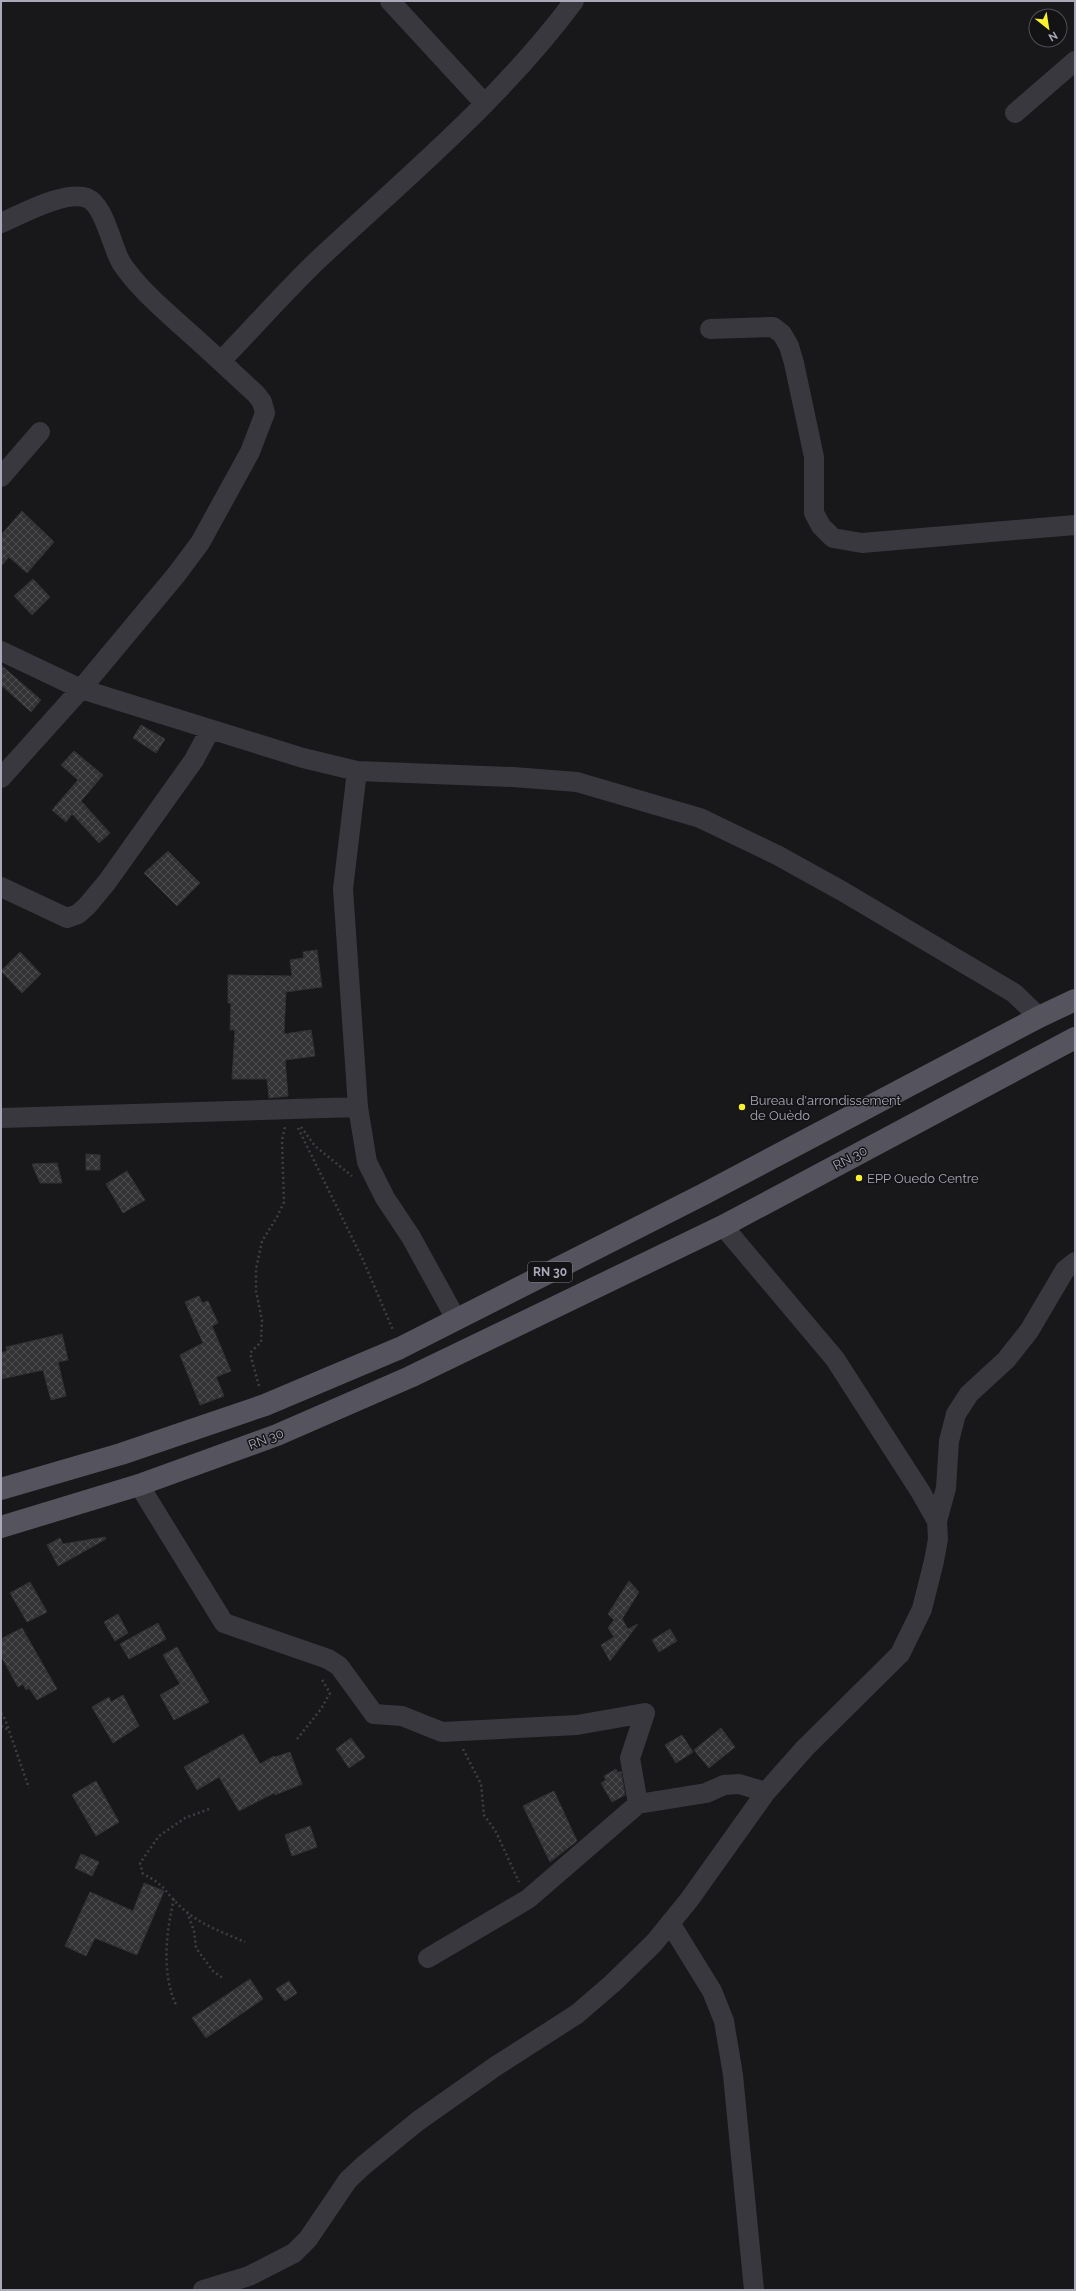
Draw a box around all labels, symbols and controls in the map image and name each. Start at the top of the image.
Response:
north arrow [1028,8,1068,48]
text: N [1046,28,1060,44]
place label: Bureau d'arrondissement de Ouèdo [750,1093,902,1123]
marker: Bureau d'arrondissement de Ouèdo [737,1102,747,1112]
street label: RN 30 [830,1143,870,1173]
place label: EPP Ouedo Centre [867,1171,979,1186]
marker: EPP Ouedo Centre [854,1173,864,1183]
road number: RN 30 [528,1262,572,1282]
street label: RN 30 [246,1425,286,1453]

